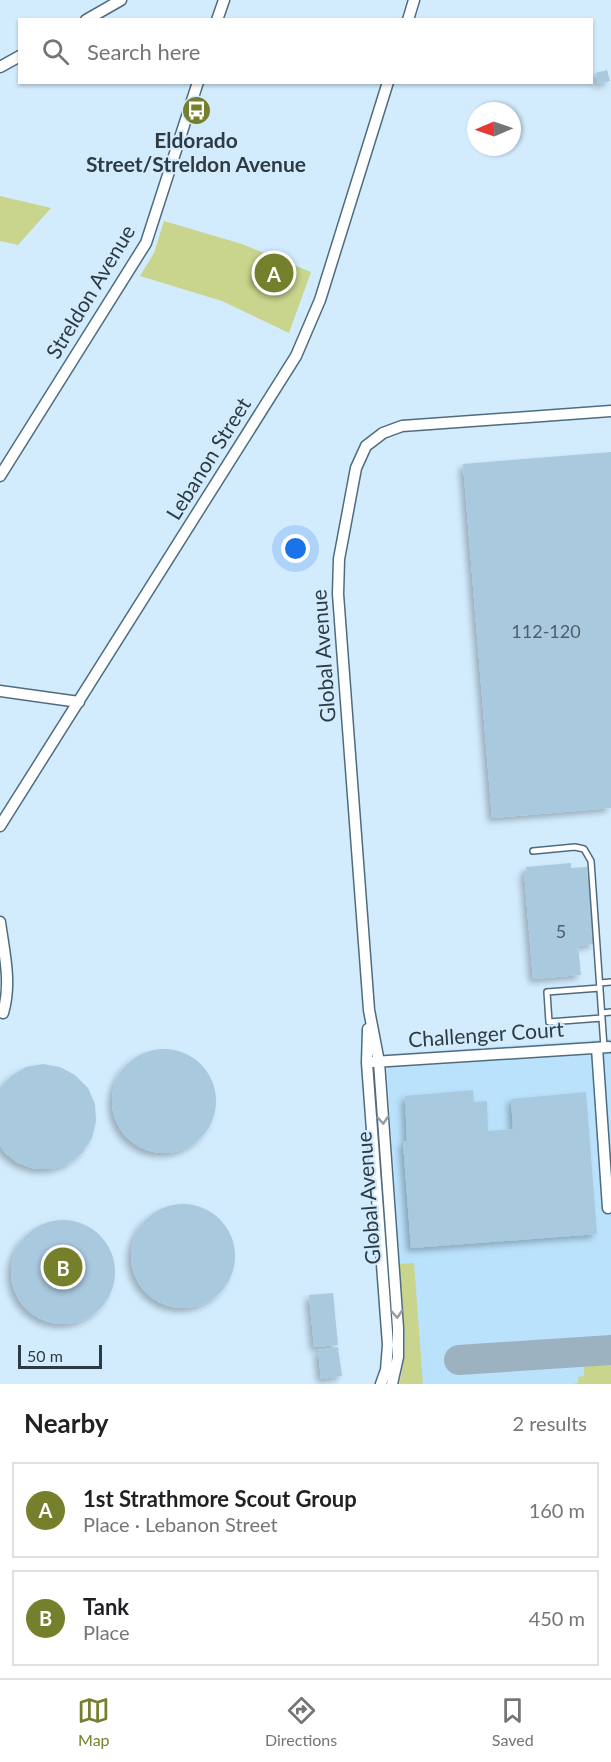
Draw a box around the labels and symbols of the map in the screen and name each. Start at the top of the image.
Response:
bus stop icon: Eldorado Street/Streldon Avenue [180,94,212,126]
north arrow [467,102,521,156]
place label: Eldorado Street/Streldon Avenue [86,127,306,176]
street label: Streldon Avenue [40,220,139,363]
pin: A [254,250,294,296]
street label: Lebanon Street [160,392,255,524]
your location [281,534,310,563]
street label: Global Avenue [305,589,340,724]
house number: 112-120 [511,620,581,642]
house number: 5 [556,920,566,942]
street label: Challenger Court [407,1016,565,1051]
one-way arrow [376,1115,389,1124]
street label: Global Avenue [350,1131,385,1266]
pin: B [44,1244,82,1290]
one-way arrow [390,1310,403,1319]
scale bar [18,1342,102,1370]

